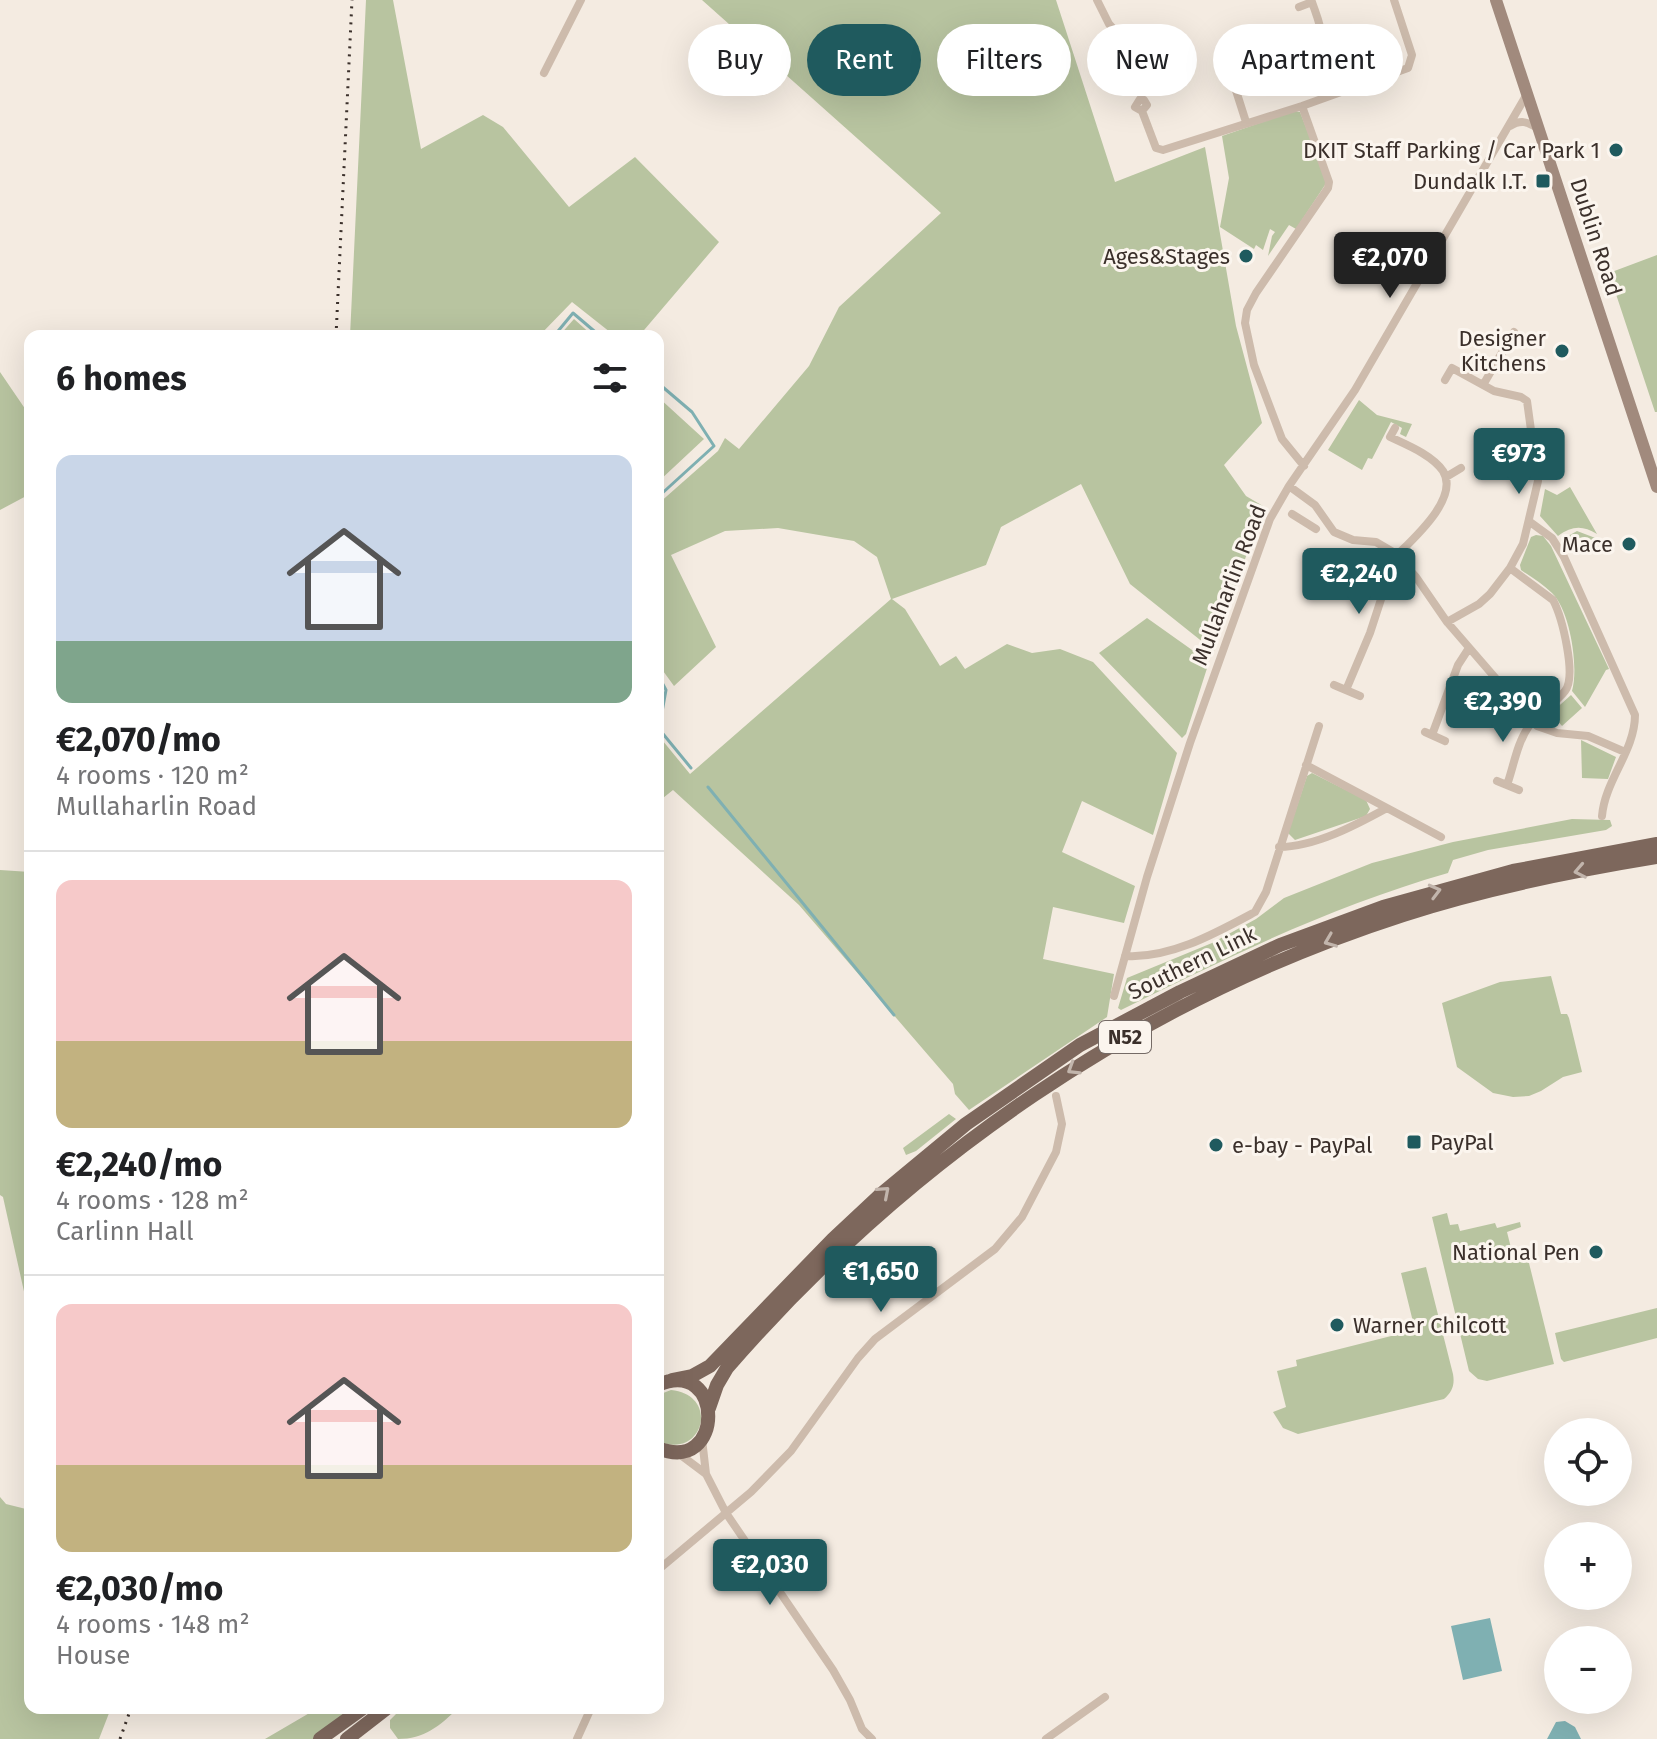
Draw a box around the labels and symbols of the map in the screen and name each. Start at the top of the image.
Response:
place label: DKIT Staff Parking / Car Park 1 [1303,137,1600,164]
marker: DKIT Staff Parking / Car Park 1 [1607,141,1625,159]
place label: Dundalk I.T. [1413,168,1527,195]
marker: Dundalk I.T. [1534,172,1552,190]
street label: Dublin Road [1564,175,1628,299]
pin: €2,070 [1325,232,1455,300]
place label: Ages&Stages [1103,243,1230,270]
marker: Ages&Stages [1237,247,1255,265]
place label: Designer Kitchens [1459,325,1547,377]
marker: Designer Kitchens [1553,342,1571,360]
pin: €973 [1472,428,1566,496]
street label: Mullaharlin Road [1186,501,1272,669]
place label: Mace [1562,531,1613,558]
marker: Mace [1620,535,1638,553]
pin: €2,240 [1294,548,1424,616]
pin: €2,390 [1438,676,1568,744]
one-way arrow [1574,862,1588,879]
one-way arrow [1427,884,1441,900]
street label: Southern Link [1124,920,1261,1006]
one-way arrow [1324,931,1338,948]
road number: N52 [1099,1021,1151,1053]
one-way arrow [1067,1059,1082,1074]
place label: PayPal [1430,1129,1494,1156]
place label: e-bay - PayPal [1232,1132,1373,1159]
marker: PayPal [1405,1133,1423,1151]
marker: e-bay - PayPal [1207,1136,1225,1154]
one-way arrow [874,1188,889,1202]
place label: National Pen [1452,1239,1580,1266]
marker: National Pen [1587,1243,1605,1261]
pin: €1,650 [816,1246,946,1314]
place label: Warner Chilcott [1353,1312,1507,1339]
marker: Warner Chilcott [1328,1316,1346,1334]
pin: €2,030 [705,1539,835,1607]

